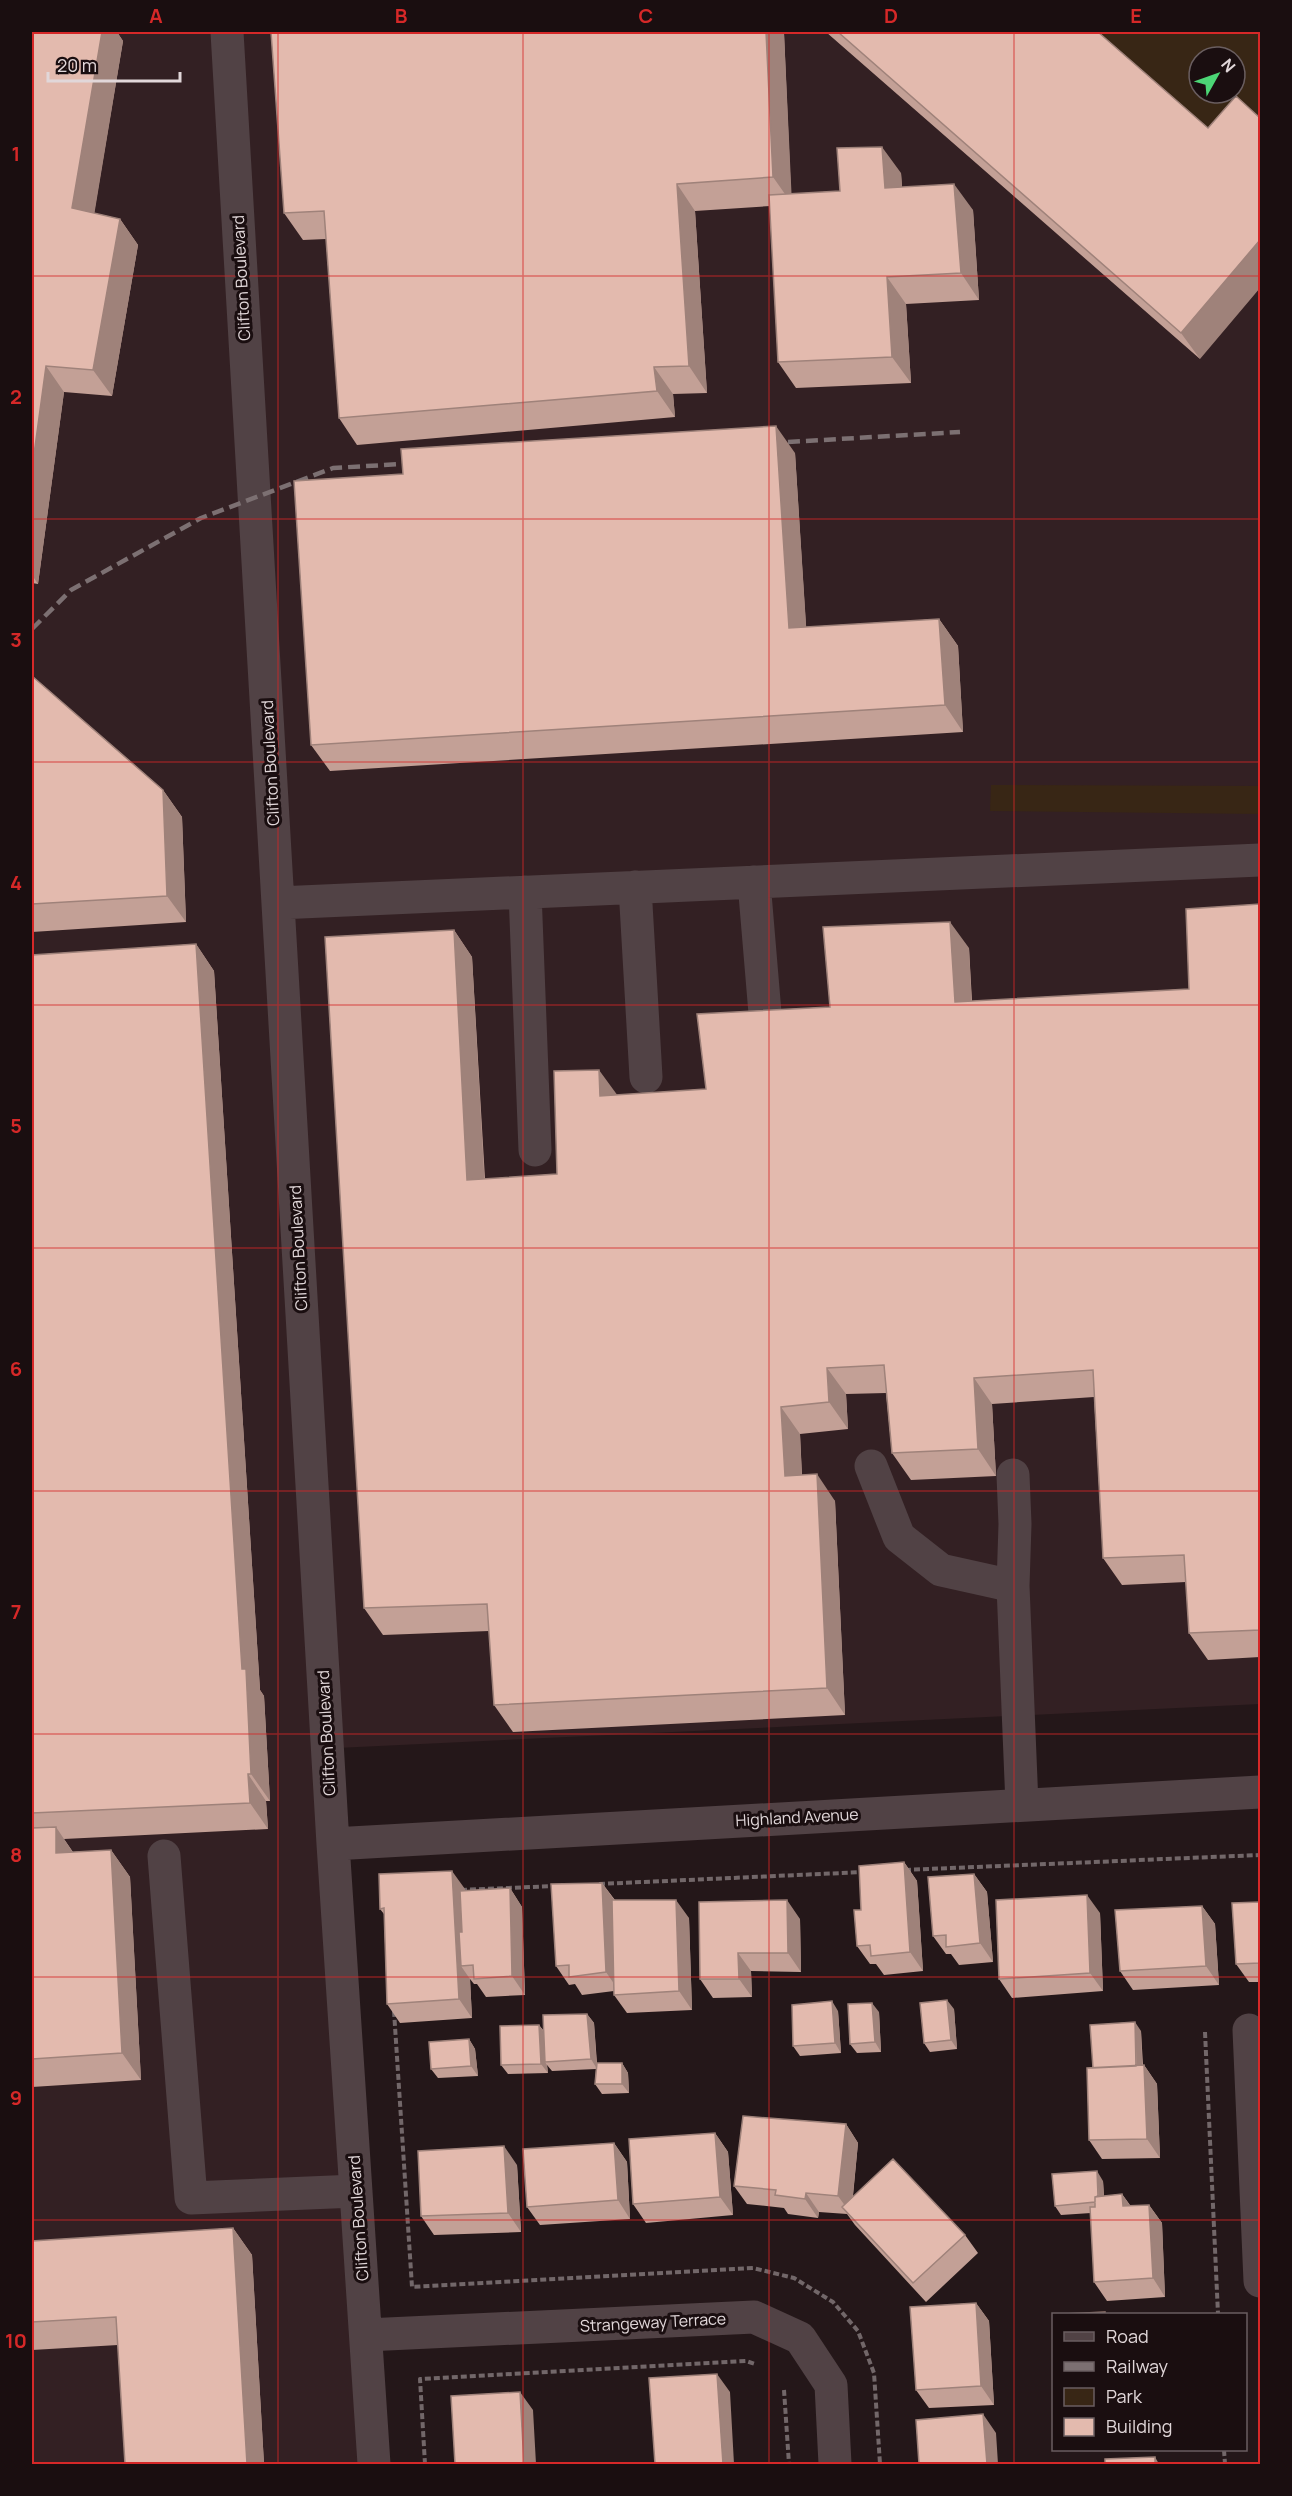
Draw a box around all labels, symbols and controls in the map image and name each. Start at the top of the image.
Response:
text: A [149,2,163,29]
text: B [395,2,408,29]
text: C [639,2,653,29]
text: D [884,2,898,29]
text: E [1130,2,1142,29]
scale bar [48,45,180,83]
north arrow [1187,45,1247,105]
text: 20 m [57,53,97,77]
text: N [1216,54,1241,77]
text: 1 [12,140,20,167]
street label: Clifton Boulevard [227,215,255,341]
text: 2 [10,383,22,410]
text: 3 [10,626,22,653]
street label: Clifton Boulevard [256,700,284,826]
text: 4 [10,869,22,896]
text: 5 [10,1112,22,1139]
street label: Clifton Boulevard [284,1185,312,1311]
text: 6 [10,1355,22,1382]
text: 7 [11,1598,21,1625]
street label: Clifton Boulevard [312,1670,340,1796]
street label: Highland Avenue [735,1803,859,1831]
text: 8 [10,1841,22,1868]
text: 9 [10,2084,22,2111]
street label: Clifton Boulevard [343,2154,373,2282]
street label: Strangeway Terrace [579,2307,727,2337]
legend [1052,2313,1247,2451]
text: Road [1106,2324,1149,2348]
text: 10 [5,2327,27,2354]
text: Railway [1106,2354,1168,2378]
text: Park [1106,2384,1143,2408]
text: Building [1106,2414,1172,2438]

